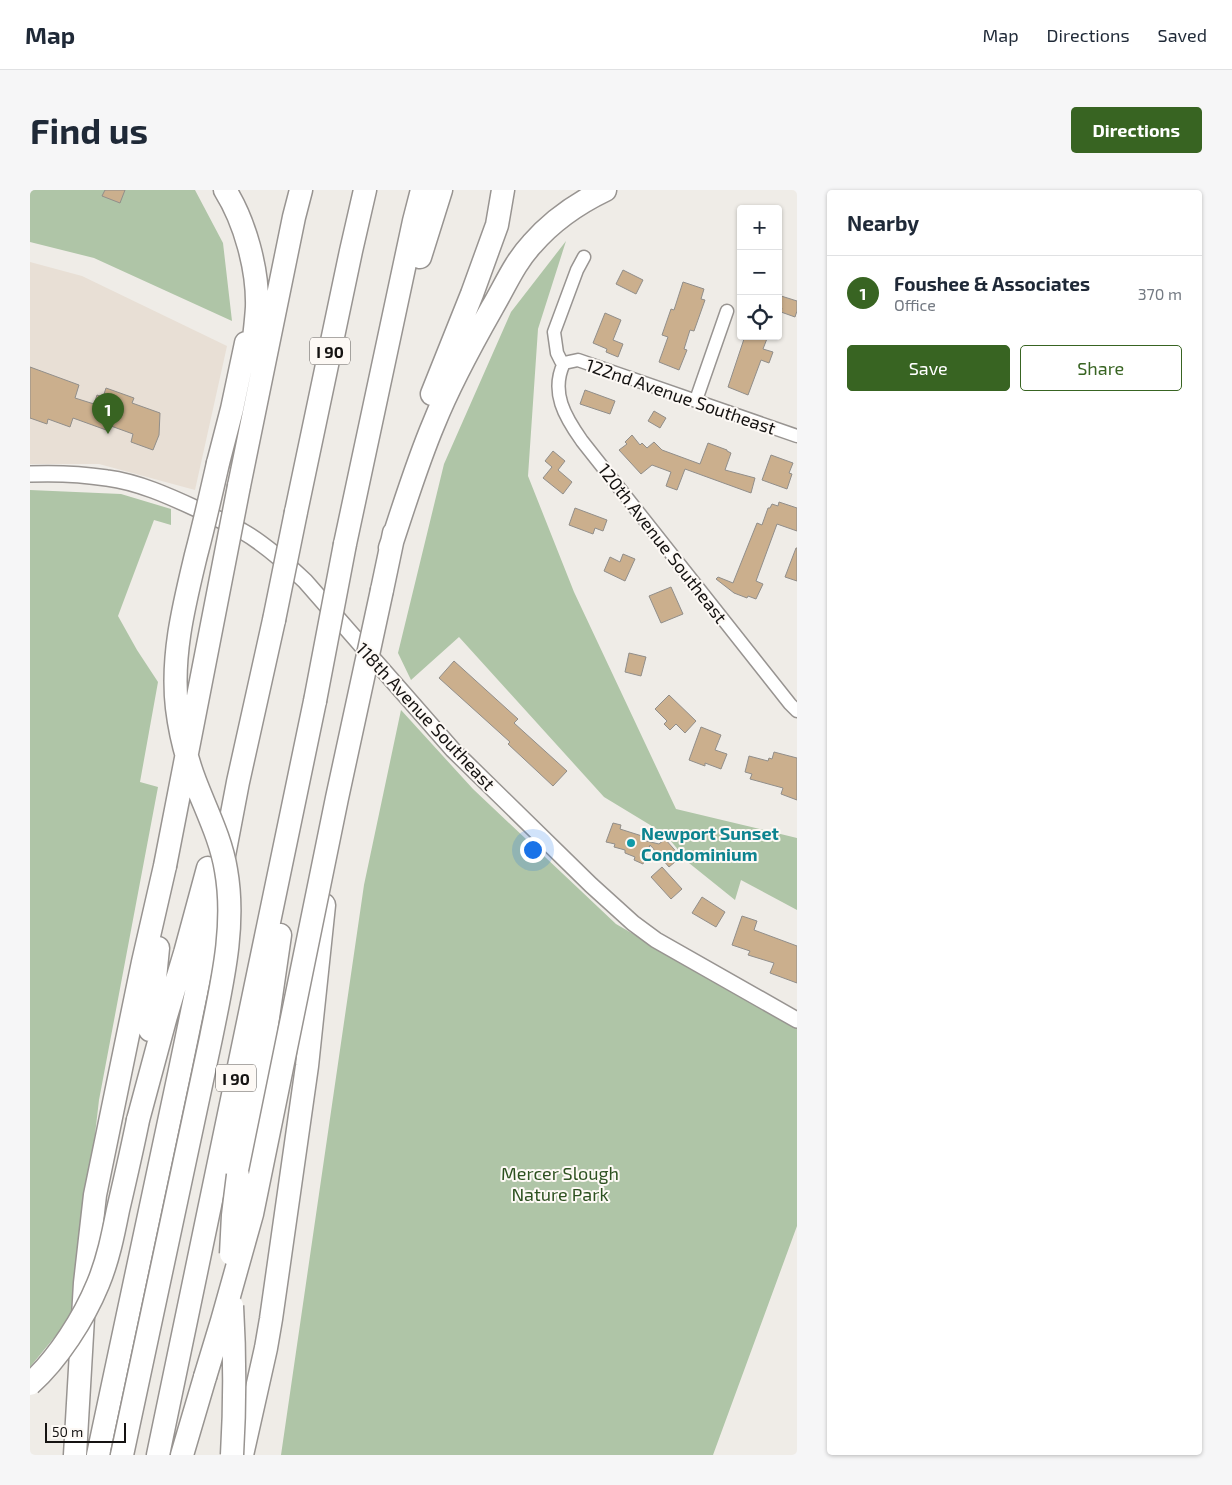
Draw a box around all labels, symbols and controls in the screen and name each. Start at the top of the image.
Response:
text: Map [25,20,75,49]
text: Map [982,24,1019,46]
text: Directions [1047,24,1130,46]
text: Saved [1158,24,1207,46]
button: Directions [1071,107,1202,153]
text: Find us [30,109,148,151]
map controls [737,205,782,340]
button: + [737,205,782,250]
text: Nearby [847,210,919,235]
button: − [737,250,782,295]
text: Foushee & Associates [894,272,1090,295]
text: 1 [860,284,866,303]
text: 370 m [1138,284,1182,303]
button: locate [737,295,782,340]
text: Office [894,295,936,314]
road number: I 90 [310,338,350,365]
button: Save [847,345,1010,391]
button: Share [1020,345,1182,391]
street label: 122nd Avenue Southeast [583,353,779,439]
pin: 1 [92,393,124,434]
street label: 120th Avenue Southeast [594,459,732,627]
street label: 118th Avenue Southeast [352,638,500,795]
place label: Newport Sunset Condominium [641,822,780,865]
your location [520,837,546,863]
marker: Newport Sunset Condominium [625,837,637,849]
road number: I 90 [216,1064,256,1091]
park label: Mercer Slough Nature Park [501,1162,619,1205]
scale bar [45,1420,126,1443]
text: 50 m [52,1423,83,1440]

